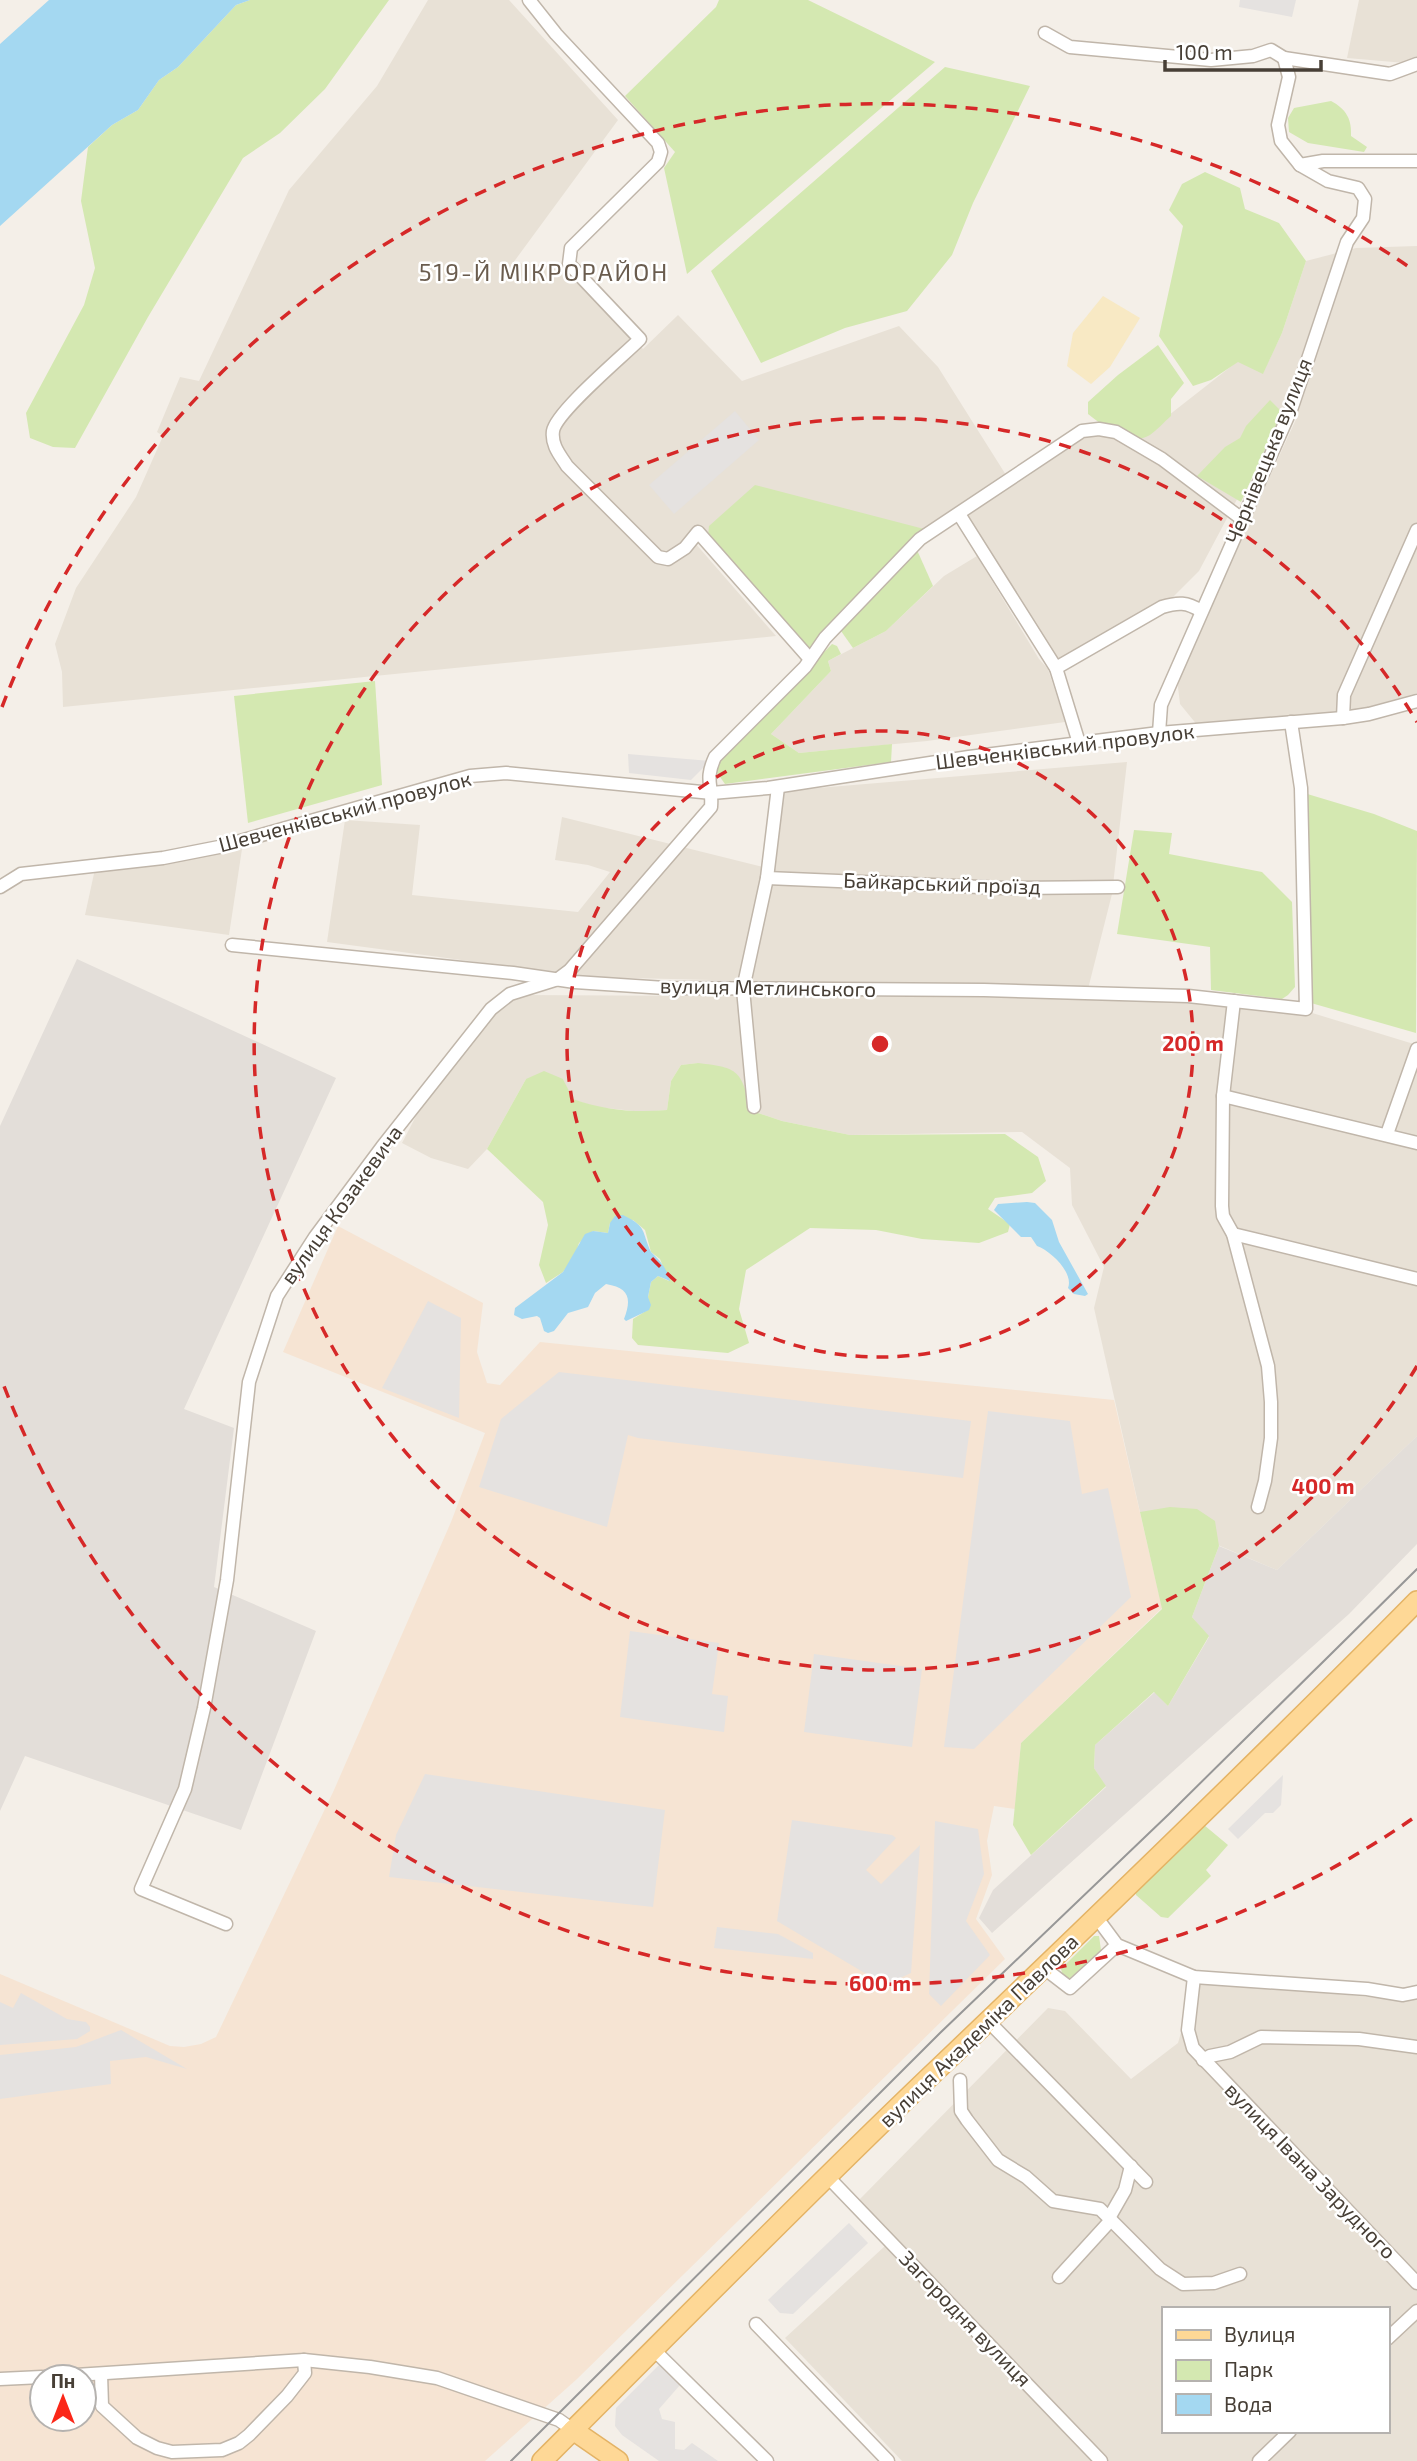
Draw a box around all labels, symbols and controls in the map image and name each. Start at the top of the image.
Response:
scale bar [1165,28,1321,72]
text: 100 m [1176,39,1233,64]
district label: 519-Й МІКРОРАЙОН [419,257,669,286]
street label: Чернівецька вулиця [1219,354,1317,547]
street label: Шевченківський провулок [934,717,1196,775]
street label: Шевченківський провулок [216,765,474,857]
street label: Байкарський проїзд [843,867,1041,898]
street label: вулиця Метлинського [660,972,876,1002]
text: 200 m [1162,1030,1224,1055]
centre of rings [868,1032,892,1056]
street label: вулиця Козакевича [275,1120,408,1289]
text: 400 m [1292,1473,1354,1498]
street label: вулиця Академіка Павлова [873,1928,1083,2132]
text: 600 m [849,1970,911,1995]
street label: вулиця Івана Зарудного [1220,2077,1402,2264]
street label: Загородня вулиця [894,2245,1037,2392]
legend [1162,2307,1389,2433]
text: Вулиця [1224,2321,1295,2347]
text: Парк [1224,2356,1273,2381]
north arrow [28,2363,98,2433]
text: Пн [51,2369,75,2392]
text: Вода [1224,2391,1273,2416]

